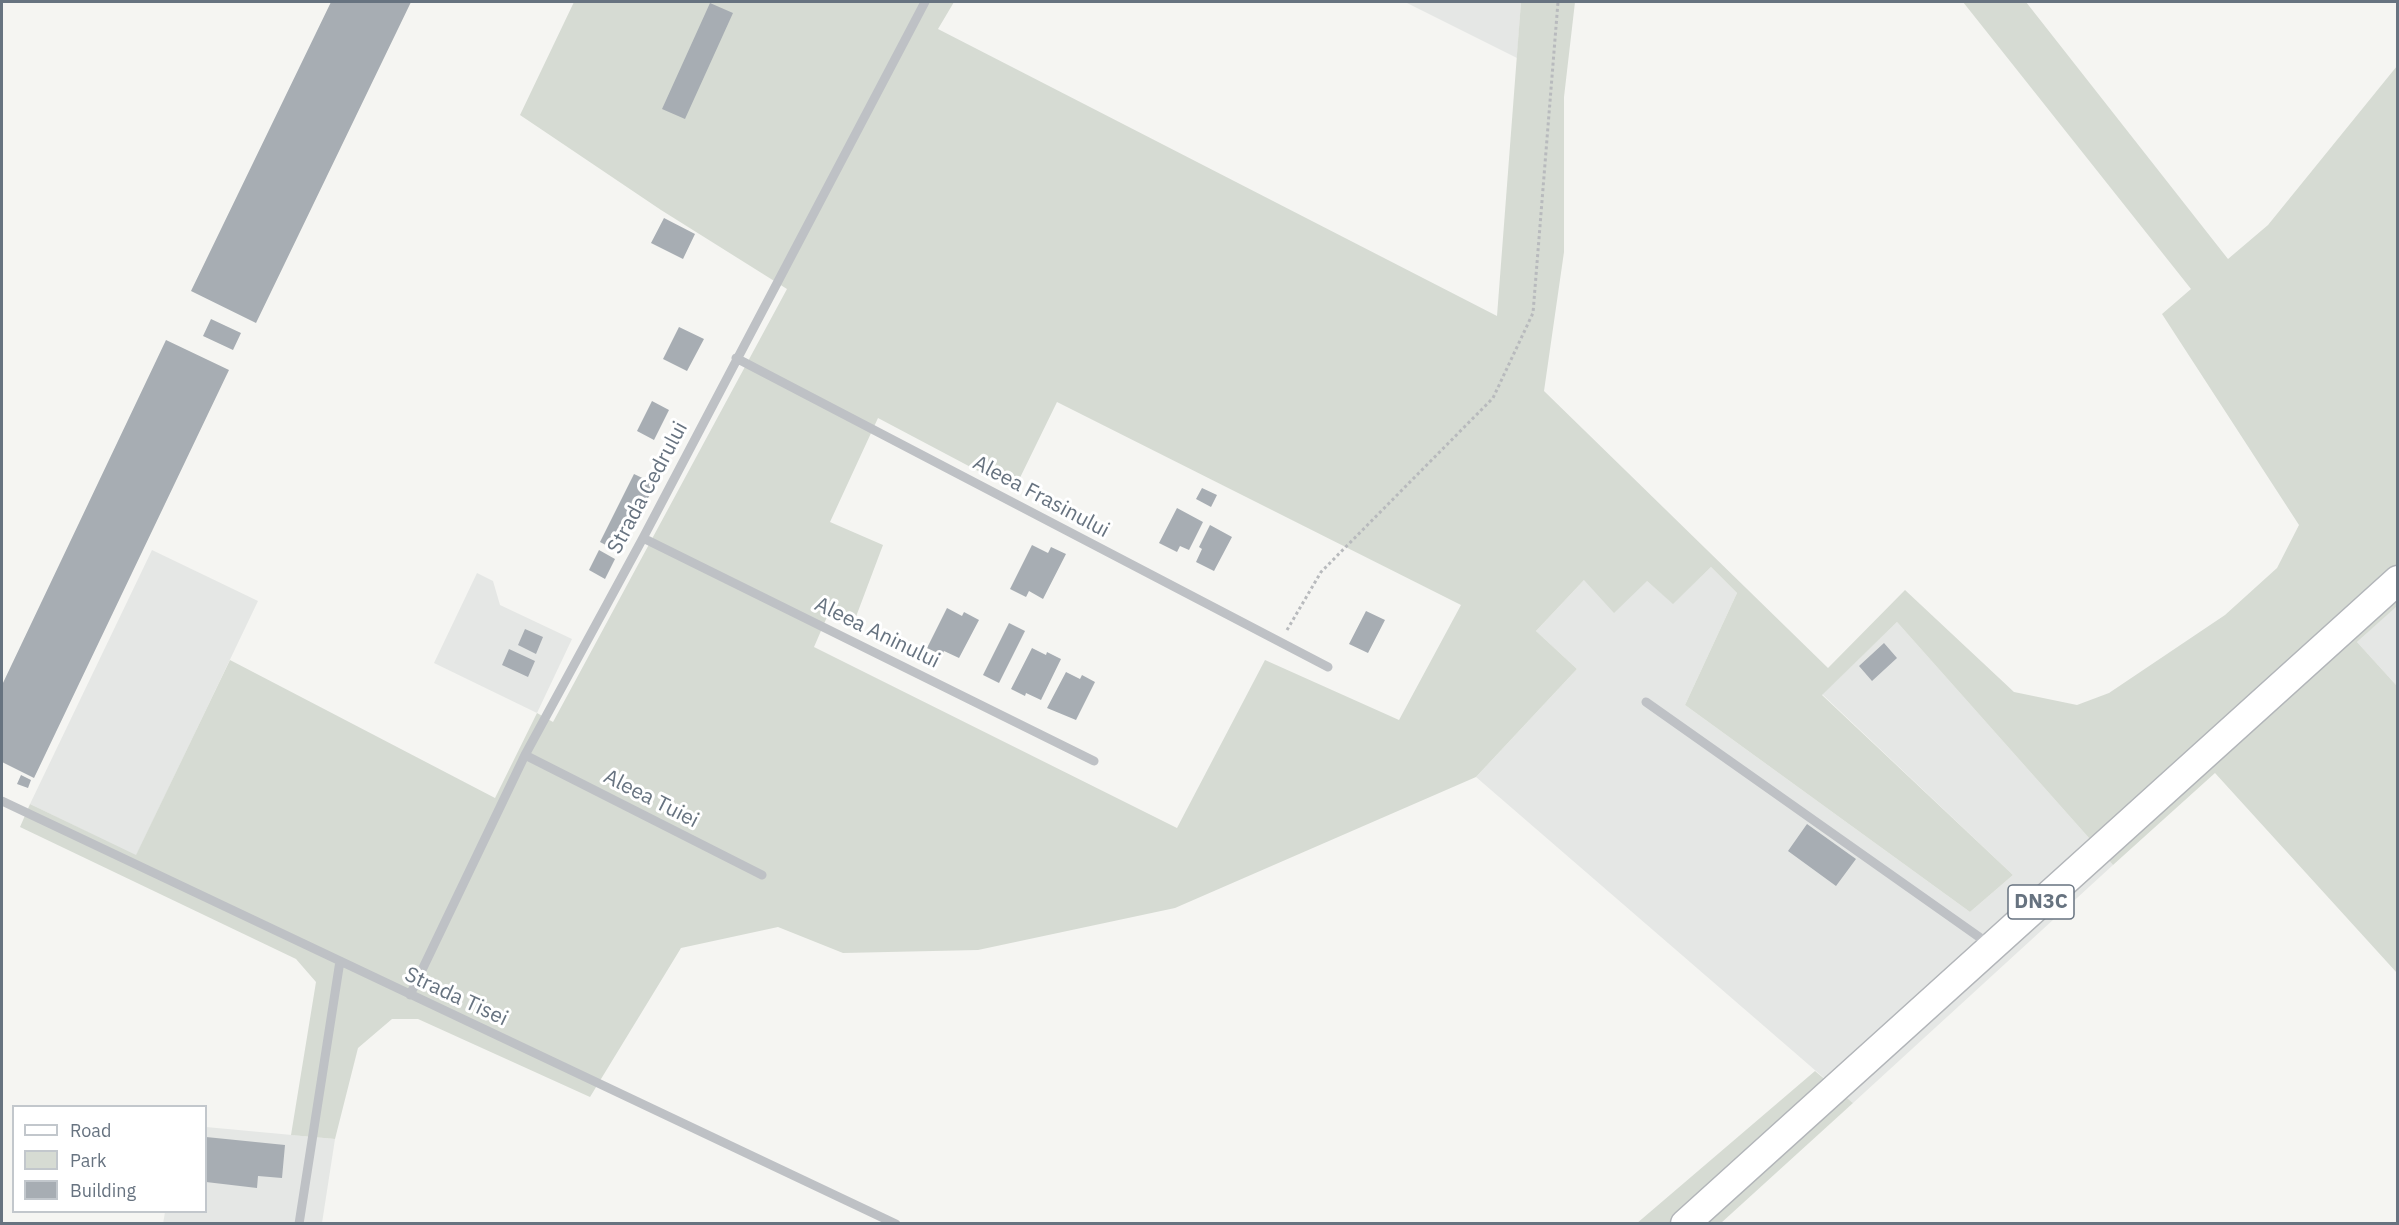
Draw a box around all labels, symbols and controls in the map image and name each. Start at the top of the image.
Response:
street label: Strada Cedrului [603,418,693,558]
street label: Aleea Frasinului [969,450,1113,544]
street label: Aleea Aninului [810,592,944,674]
street label: Aleea Tuiei [599,764,703,834]
road number: DN3C [2008,885,2074,919]
street label: Strada Tisei [400,962,512,1032]
legend [12,1105,207,1213]
text: Road [70,1119,111,1142]
text: Park [70,1149,106,1172]
text: Building [70,1179,136,1202]

